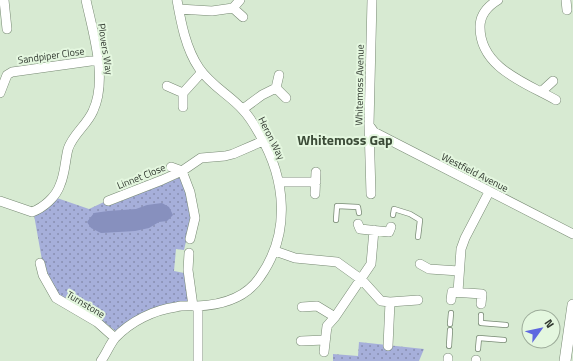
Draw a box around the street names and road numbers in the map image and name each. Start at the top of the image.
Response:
street label: Plovers Way [94,22,117,76]
street label: Sandpiper Close [17,43,85,68]
street label: Whitemoss Avenue [351,44,368,126]
street label: Heron Way [254,114,289,162]
street label: Westfield Avenue [439,149,511,196]
street label: Linnet Close [115,160,168,193]
street label: Turnstone [64,287,108,322]

